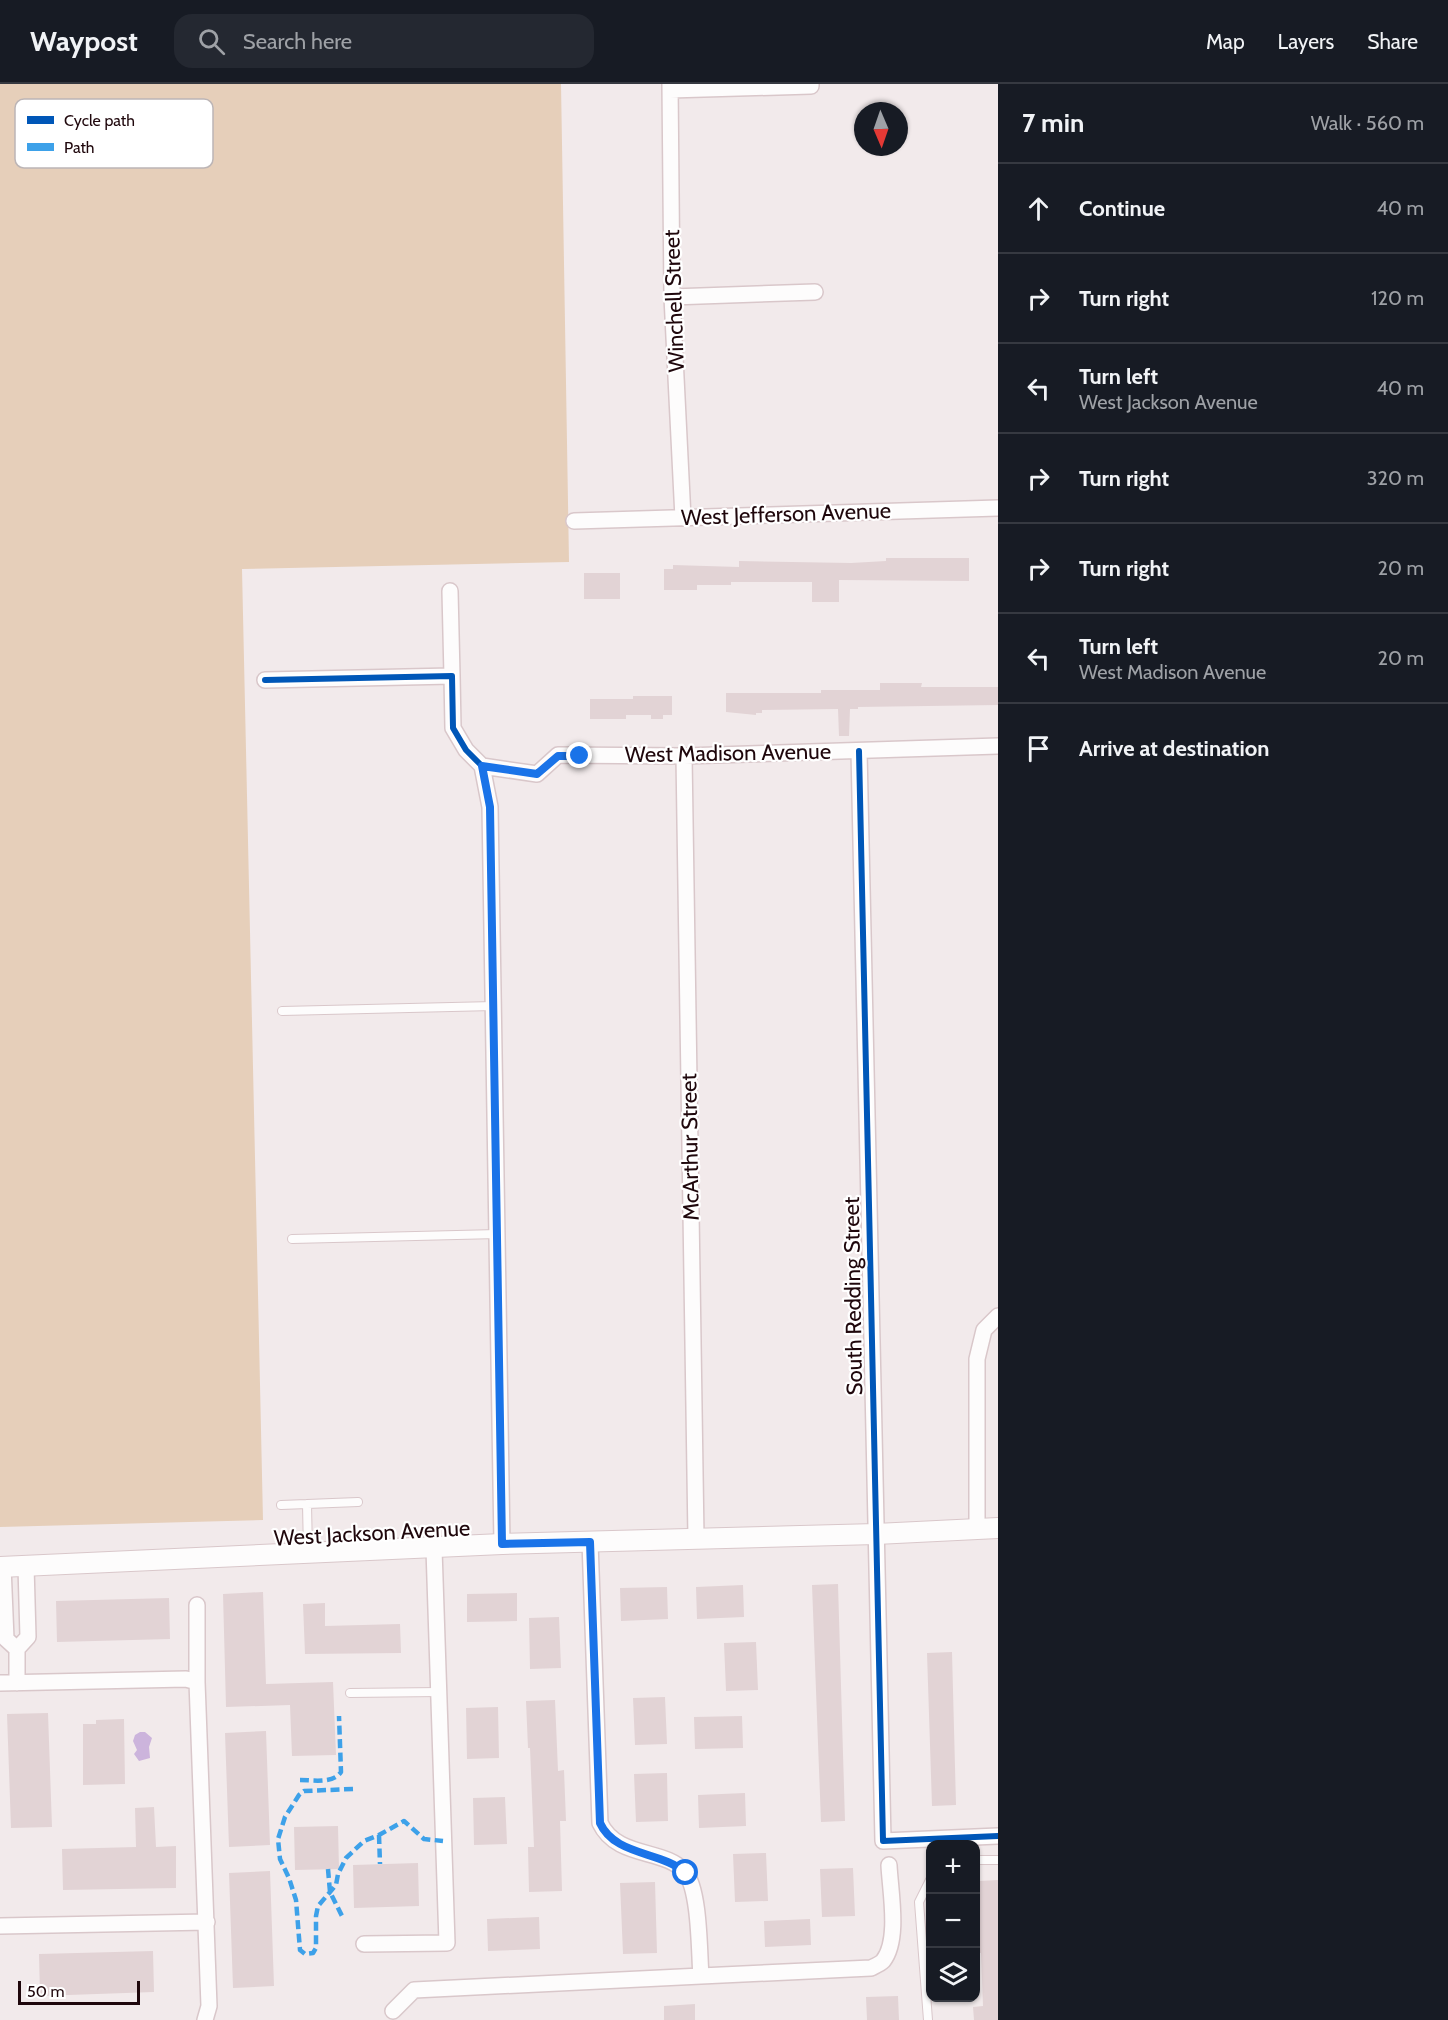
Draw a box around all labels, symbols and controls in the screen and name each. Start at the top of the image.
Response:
search box [174,14,594,68]
text: Waypost [30,24,138,58]
icon: search [195,25,228,58]
text: Search here [243,28,352,55]
text: Map [1206,29,1245,54]
text: Layers [1278,29,1334,54]
text: Share [1367,29,1418,54]
legend [15,99,213,168]
north arrow [854,102,908,156]
text: 7 min [1022,107,1084,139]
text: Cycle path [64,111,135,130]
text: Walk · 560 m [1311,111,1424,135]
text: Path [64,138,95,157]
icon: ahead [1022,192,1055,225]
text: Continue [1079,195,1165,222]
text: 40 m [1376,196,1424,220]
street label: Winchell Street [658,229,690,373]
icon: right [1022,282,1055,315]
text: Turn right [1079,285,1169,312]
text: 120 m [1371,286,1424,310]
text: Turn left [1079,363,1158,390]
icon: left [1022,372,1055,405]
text: 40 m [1376,376,1424,400]
text: West Jackson Avenue [1079,390,1258,414]
icon: right [1022,462,1055,495]
text: Turn right [1079,465,1169,492]
text: 320 m [1367,466,1424,490]
street label: West Jefferson Avenue [681,497,891,531]
icon: right [1022,552,1055,585]
text: Turn right [1079,555,1169,582]
text: 20 m [1378,556,1424,580]
text: Turn left [1079,633,1158,660]
icon: left [1022,642,1055,675]
text: 20 m [1378,646,1424,670]
text: West Madison Avenue [1079,660,1266,684]
icon: arrive [1022,732,1055,765]
text: Arrive at destination [1079,735,1269,762]
street label: West Madison Avenue [625,738,831,768]
route end [566,742,592,768]
street label: McArthur Street [675,1072,705,1221]
street label: South Redding Street [838,1196,868,1396]
street label: West Jackson Avenue [273,1514,471,1552]
map controls [926,1840,980,2002]
button: + [926,1840,980,1894]
route start [672,1859,698,1885]
button: − [926,1894,980,1948]
button: layers [926,1948,980,2002]
scale bar [18,1978,140,2006]
text: 50 m [27,1982,64,2001]

